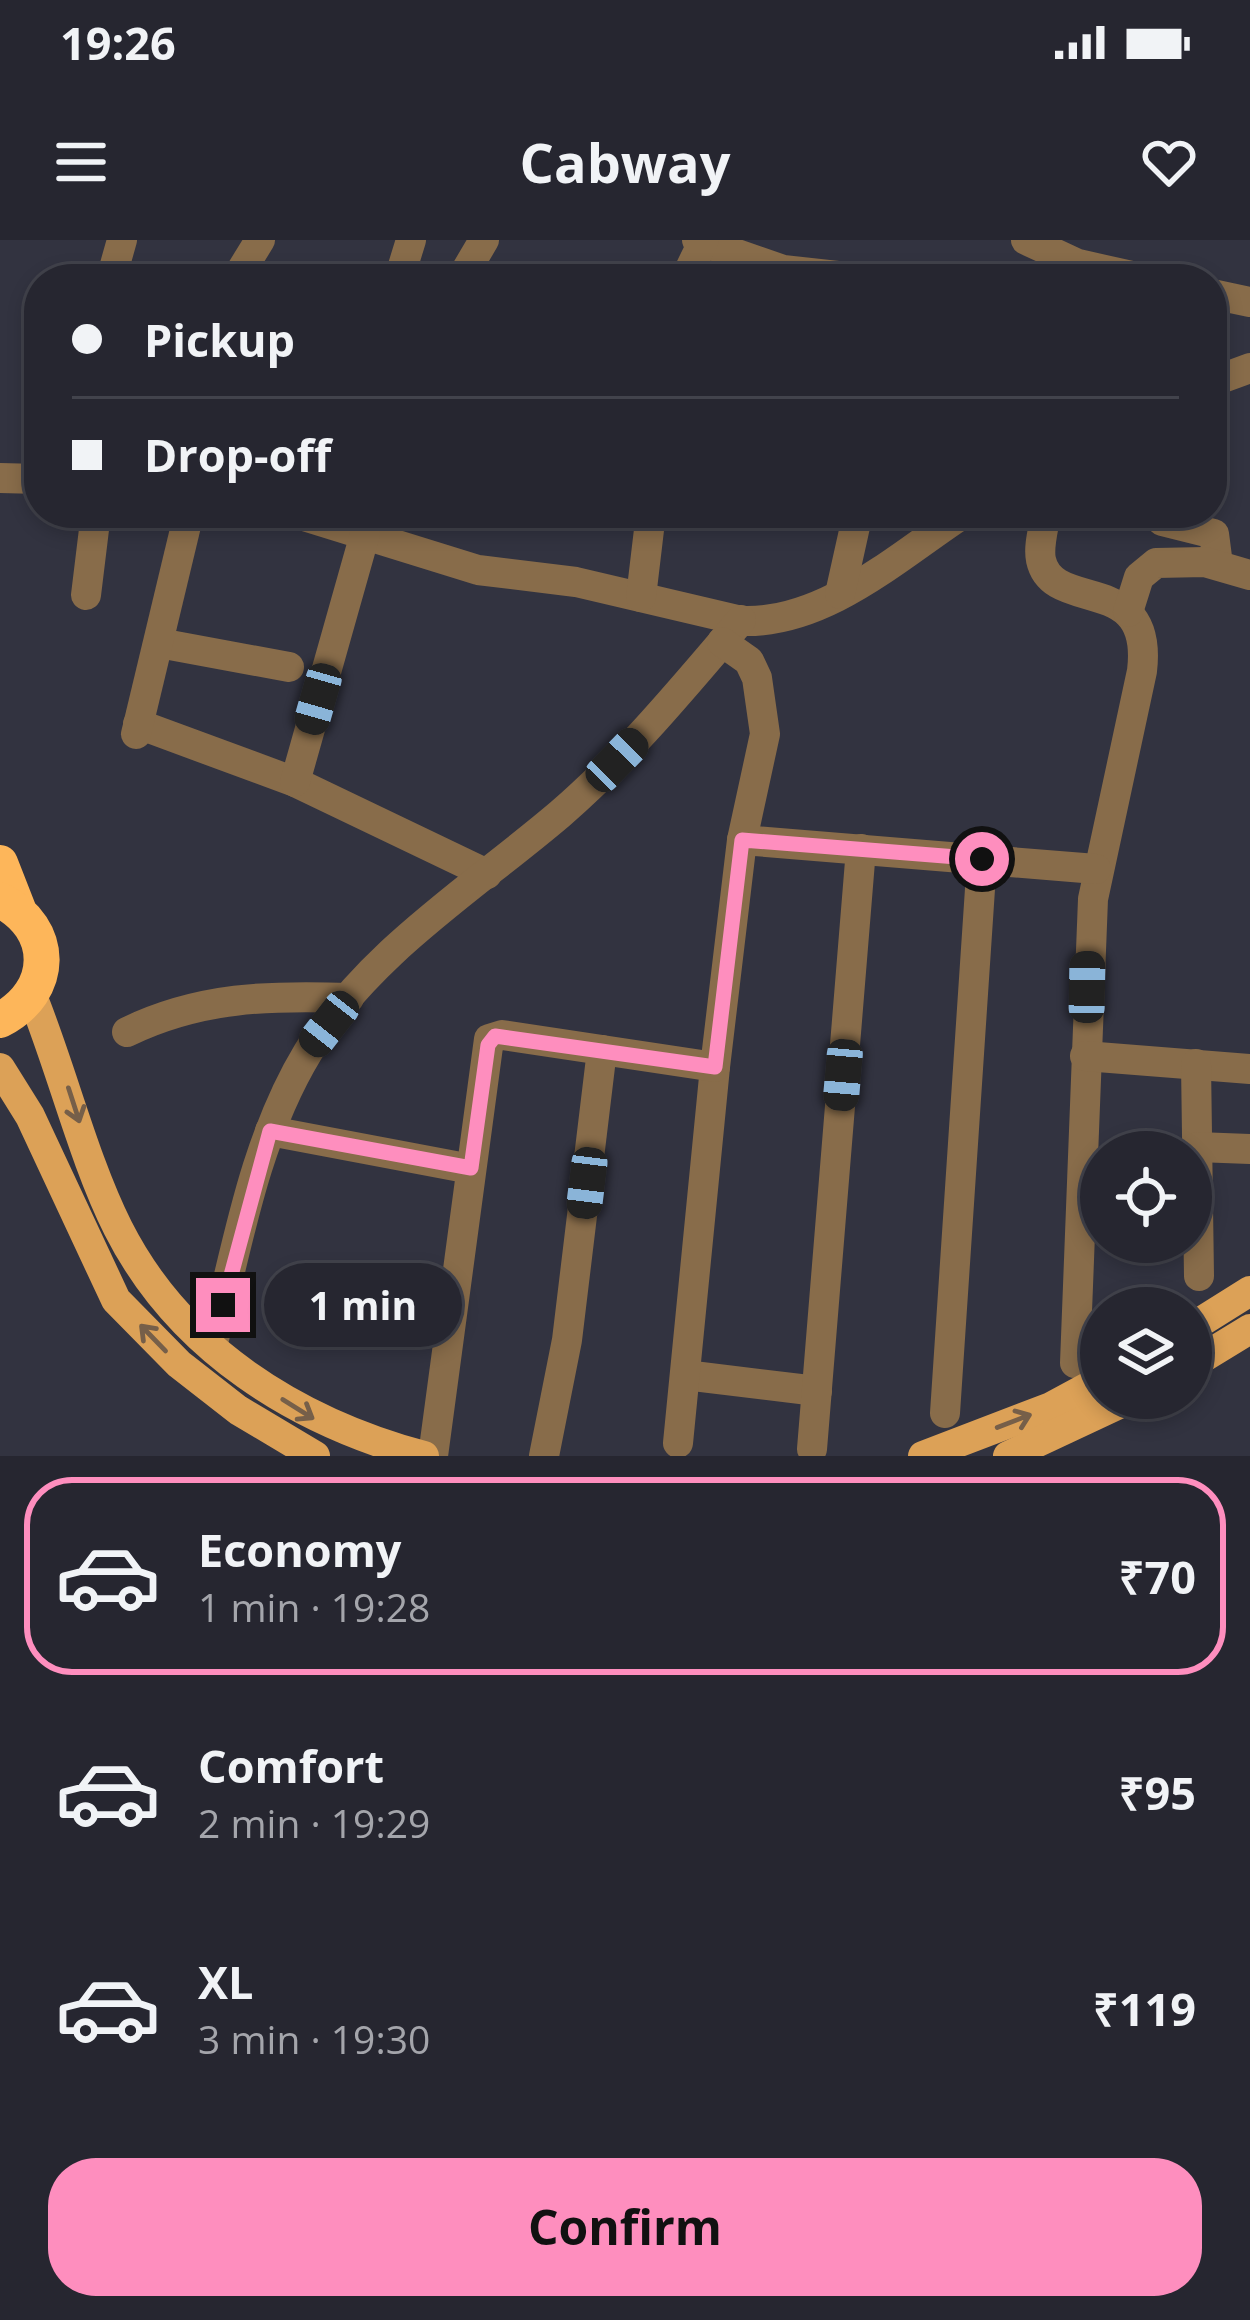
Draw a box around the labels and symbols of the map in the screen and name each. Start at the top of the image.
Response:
car [291,659,345,739]
car [579,722,655,798]
route start [955,832,1009,886]
car [1068,951,1106,1023]
car [293,985,365,1063]
car [822,1038,864,1112]
one-way arrow [65,1085,87,1123]
car [565,1145,609,1221]
callout: 1 min [265,1263,463,1347]
route end [196,1278,250,1332]
one-way arrow [140,1324,168,1353]
one-way arrow [281,1397,315,1421]
one-way arrow [994,1409,1031,1431]

